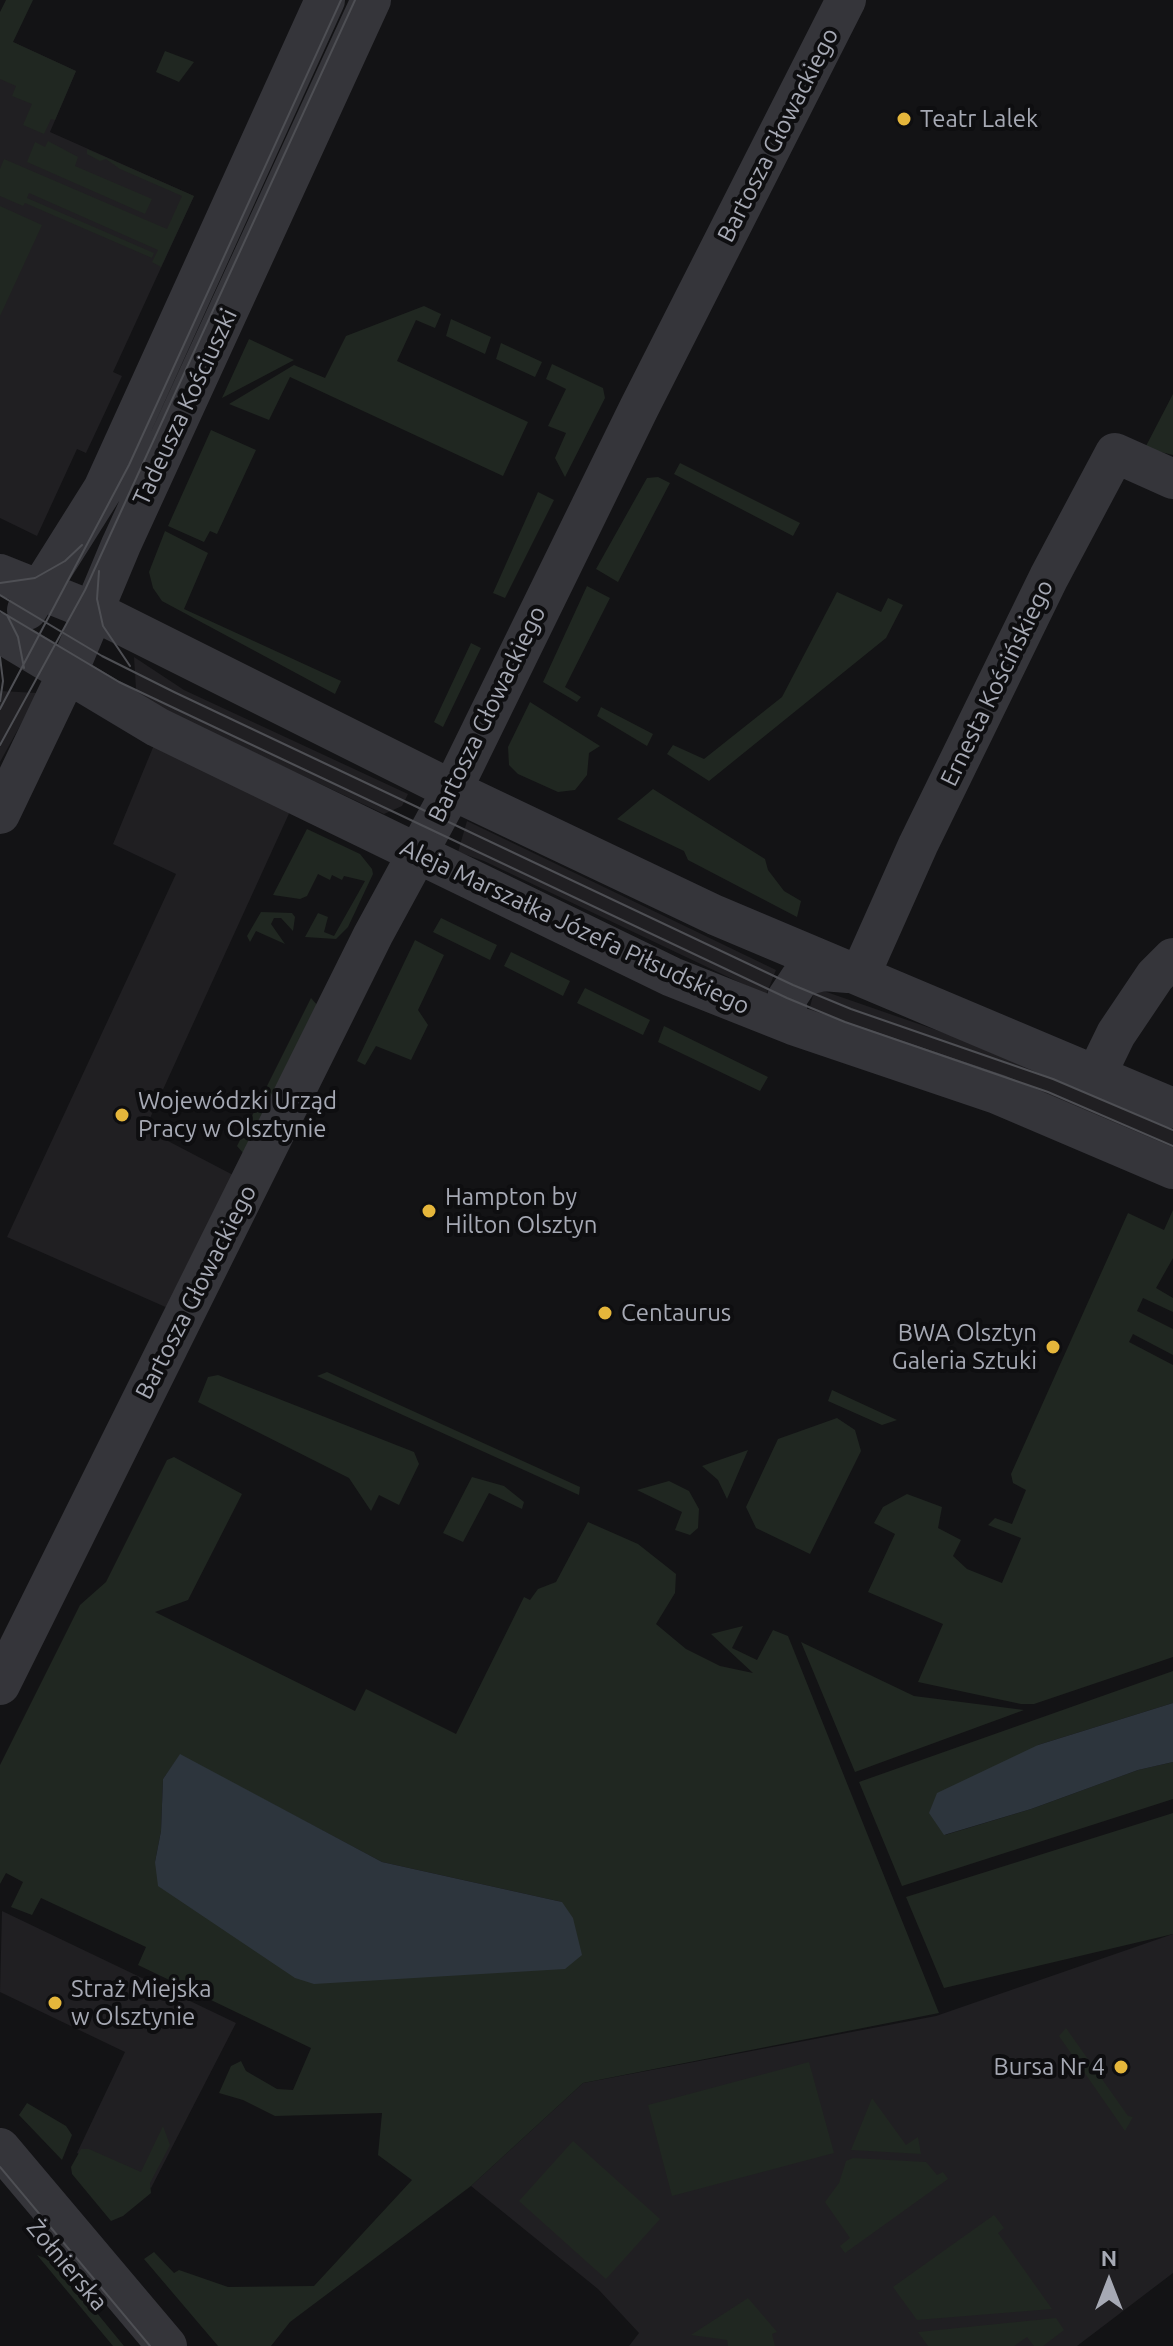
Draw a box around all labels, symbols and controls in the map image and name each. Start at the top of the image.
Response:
street label: Bartosza Głowackiego [711,23,845,247]
place label: Teatr Lalek [920,105,1038,133]
marker: Teatr Lalek [895,110,913,128]
street label: Tadeusza Kościuszki [127,304,243,510]
street label: Ernesta Kościńskiego [935,575,1059,791]
street label: Bartosza Głowackiego [422,601,552,827]
street label: Aleja Marszałka Józefa Piłsudskiego [396,833,754,1021]
place label: Wojewódzki Urząd Pracy w Olsztynie [138,1087,337,1143]
marker: Wojewódzki Urząd Pracy w Olsztynie [113,1106,131,1124]
street label: Bartosza Głowackiego [129,1180,263,1404]
place label: Hampton by Hilton Olsztyn [445,1183,598,1239]
marker: Hampton by Hilton Olsztyn [420,1202,438,1220]
place label: Centaurus [621,1299,731,1327]
marker: Centaurus [596,1304,614,1322]
place label: BWA Olsztyn Galeria Sztuki [892,1319,1037,1375]
marker: BWA Olsztyn Galeria Sztuki [1044,1338,1062,1356]
place label: Straż Miejska w Olsztynie [71,1975,212,2031]
marker: Straż Miejska w Olsztynie [46,1994,64,2012]
place label: Bursa Nr 4 [993,2053,1105,2081]
marker: Bursa Nr 4 [1112,2058,1130,2076]
street label: Żołnierska [20,2213,114,2317]
north arrow [1069,2242,1149,2322]
text: N [1101,2245,1117,2270]

